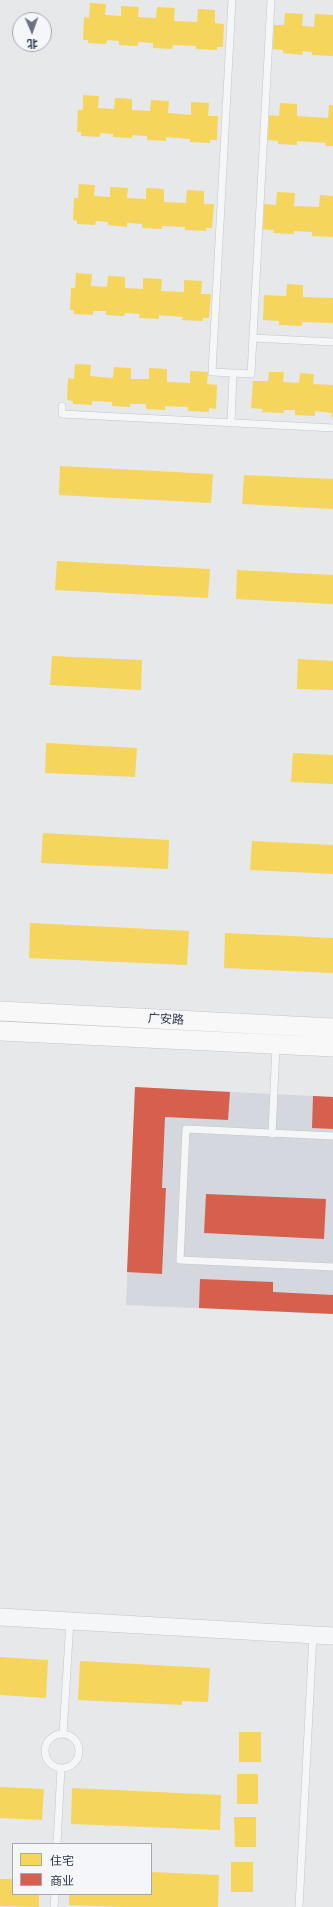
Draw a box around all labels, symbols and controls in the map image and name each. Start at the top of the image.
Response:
north arrow [12,12,52,52]
text: 北 [27,37,38,50]
street label: 广安路 [148,1012,184,1028]
legend [12,1843,152,1895]
text: 住宅 [50,1854,74,1868]
text: 商业 [50,1874,74,1888]

